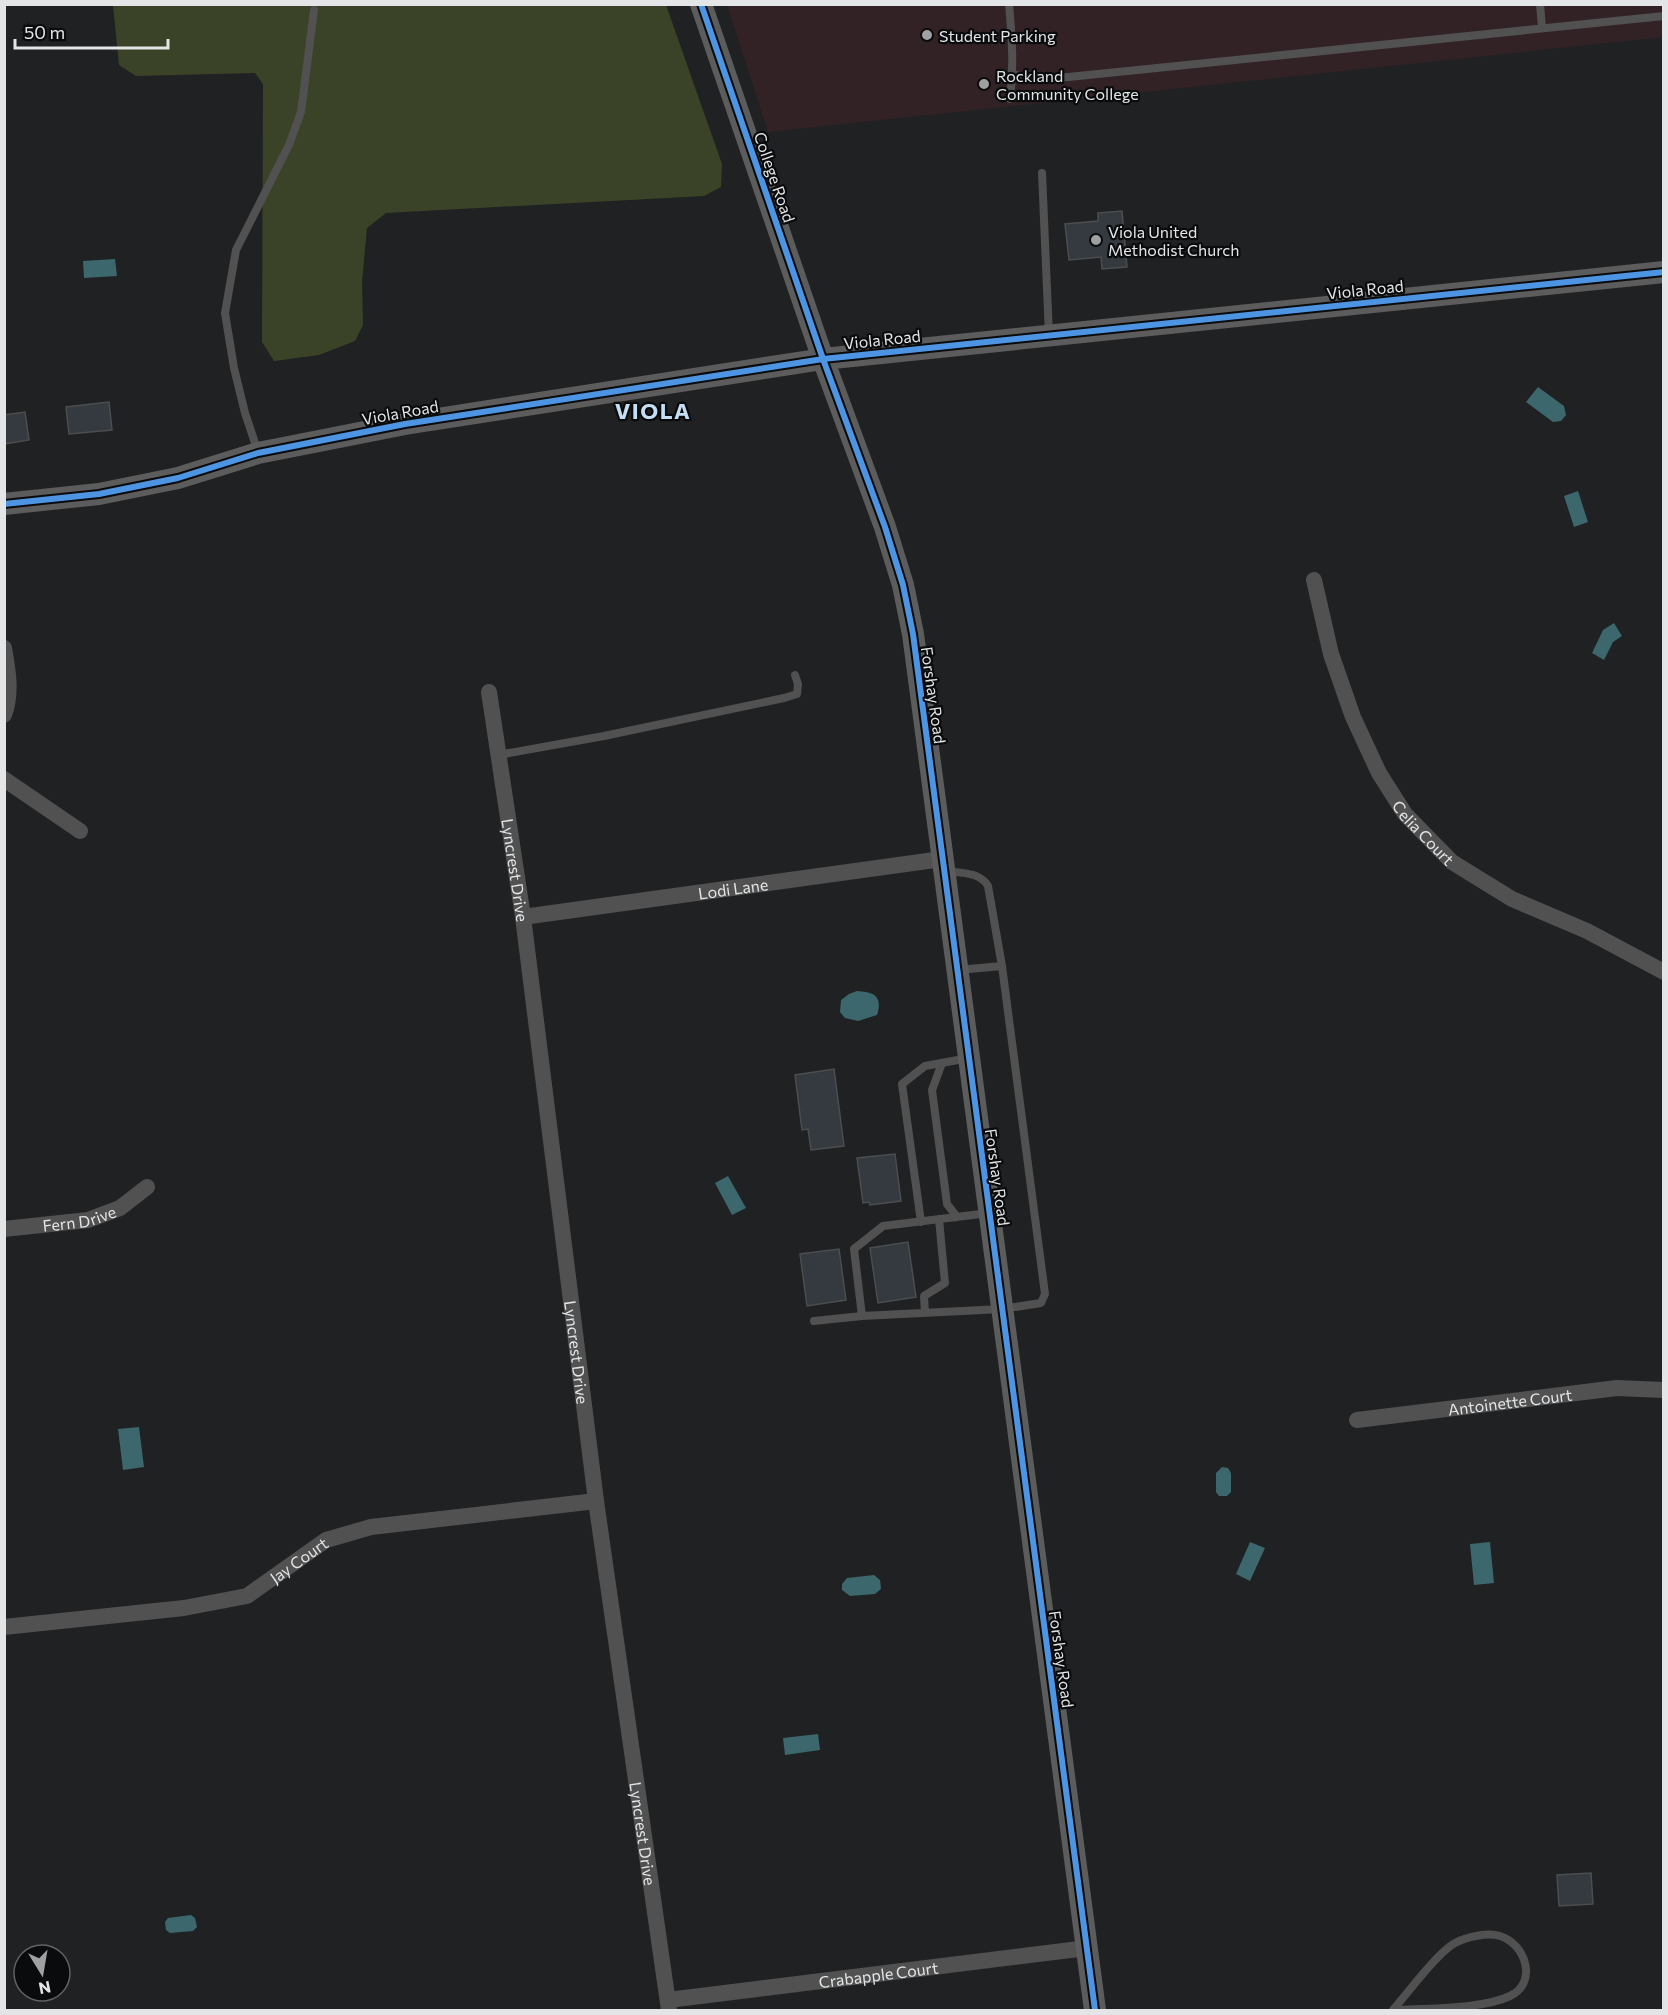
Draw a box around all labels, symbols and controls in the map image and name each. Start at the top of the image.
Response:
scale bar [15,12,168,50]
text: 50 m [24,21,65,43]
place label: Student Parking [939,26,1056,45]
marker: Student Parking [920,28,934,42]
place label: Rockland Community College [996,66,1139,103]
marker: Rockland Community College [977,77,991,91]
street label: College Road [751,129,799,225]
place label: Viola United Methodist Church [1108,222,1239,259]
marker: Viola United Methodist Church [1089,233,1103,247]
street label: Viola Road [1325,276,1405,302]
street label: Viola Road [842,326,922,352]
street label: Viola Road [360,396,440,428]
district label: VIOLA [615,397,691,424]
street label: Forshay Road [918,645,950,745]
street label: Celia Court [1389,796,1459,869]
street label: Lyncrest Drive [499,817,533,923]
street label: Lodi Lane [697,874,769,902]
street label: Forshay Road [982,1127,1014,1227]
street label: Fern Drive [41,1201,118,1234]
street label: Lyncrest Drive [561,1299,593,1405]
street label: Antoinette Court [1447,1384,1573,1418]
street label: Jay Court [266,1532,331,1587]
street label: Forshay Road [1046,1609,1078,1709]
street label: Lyncrest Drive [627,1781,660,1886]
north arrow [12,1943,72,2003]
street label: Crabapple Court [817,1957,940,1991]
text: N [37,1978,53,1999]

